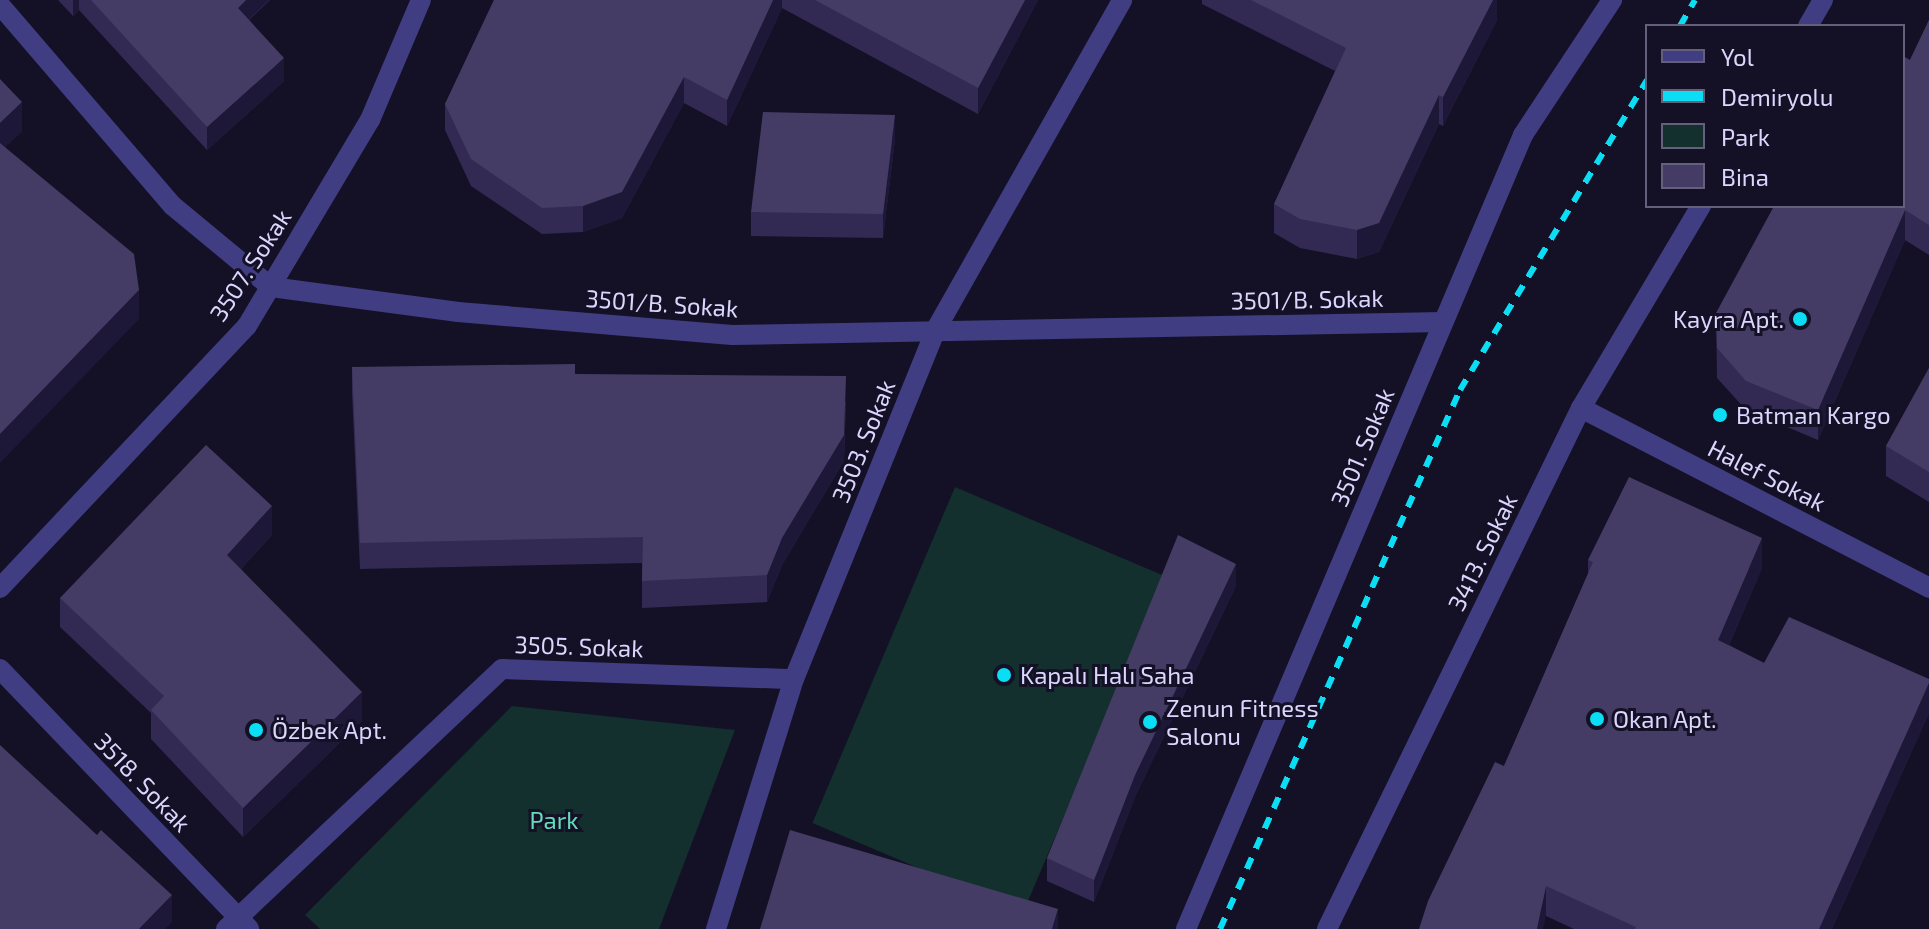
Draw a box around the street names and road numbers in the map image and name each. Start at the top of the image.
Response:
street label: 3507. Sokak [203,204,297,326]
street label: 3501/B. Sokak [585,283,739,323]
street label: 3501/B. Sokak [1230,283,1384,315]
street label: 3503. Sokak [825,376,901,506]
street label: 3501. Sokak [1324,383,1400,511]
street label: Halef Sokak [1703,433,1831,517]
street label: 3413. Sokak [1441,489,1523,615]
street label: 3505. Sokak [514,629,644,663]
street label: 3518. Sokak [89,727,197,837]

